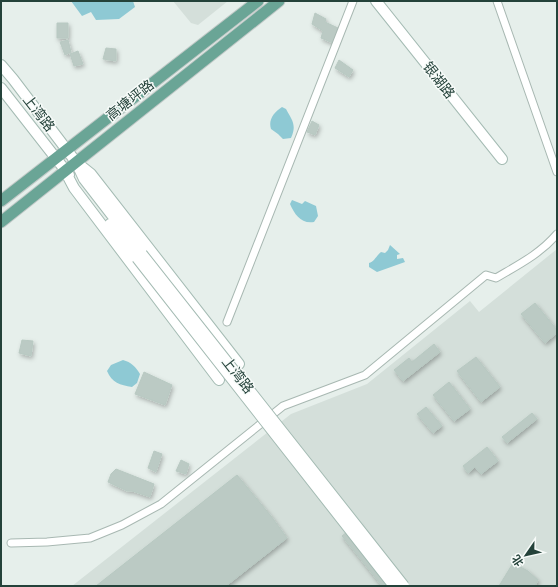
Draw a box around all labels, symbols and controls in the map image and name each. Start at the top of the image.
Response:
street label: 银湖路 [420,59,458,101]
street label: 高塘坪路 [103,76,157,124]
street label: 上湾路 [20,92,58,134]
street label: 上湾路 [219,354,257,396]
north arrow [506,535,546,575]
text: 北 [510,553,526,569]

